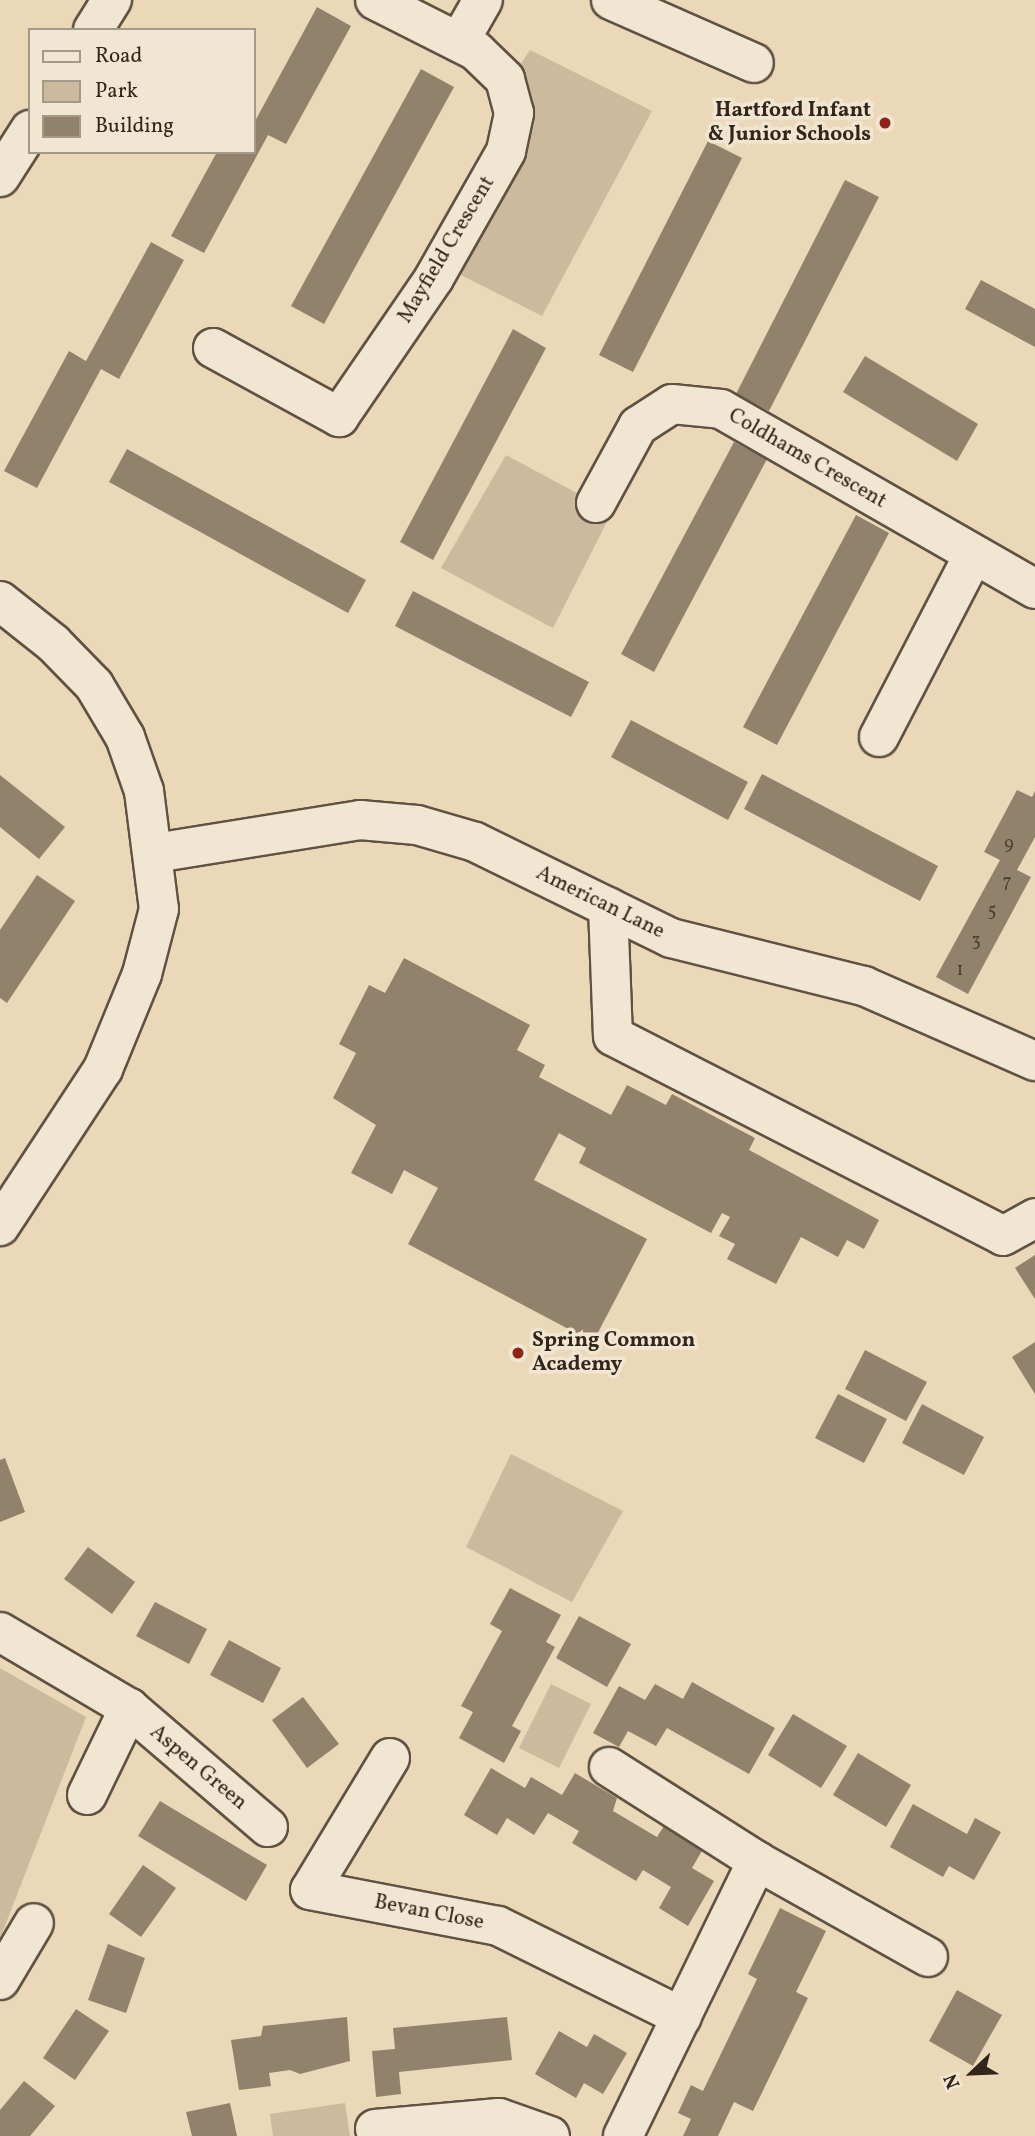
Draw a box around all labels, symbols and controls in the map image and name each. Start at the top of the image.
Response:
legend [28,28,256,154]
text: Road [95,42,142,71]
text: Park [95,77,138,106]
place label: Hartford Infant & Junior Schools [708,98,871,148]
text: Building [95,112,174,141]
marker: Hartford Infant & Junior Schools [877,115,893,131]
street label: Mayfield Crescent [393,172,501,328]
street label: Coldhams Crescent [724,404,890,514]
house number: 9 [1004,834,1014,856]
street label: American Lane [532,861,668,945]
house number: 7 [1003,872,1011,894]
house number: 5 [988,901,996,923]
house number: 3 [971,931,981,953]
house number: 1 [957,960,963,982]
place label: Spring Common Academy [532,1328,695,1378]
marker: Spring Common Academy [510,1345,526,1361]
street label: Aspen Green [144,1720,252,1816]
street label: Bevan Close [372,1890,486,1936]
north arrow [937,2038,1007,2108]
text: N [938,2070,967,2093]

